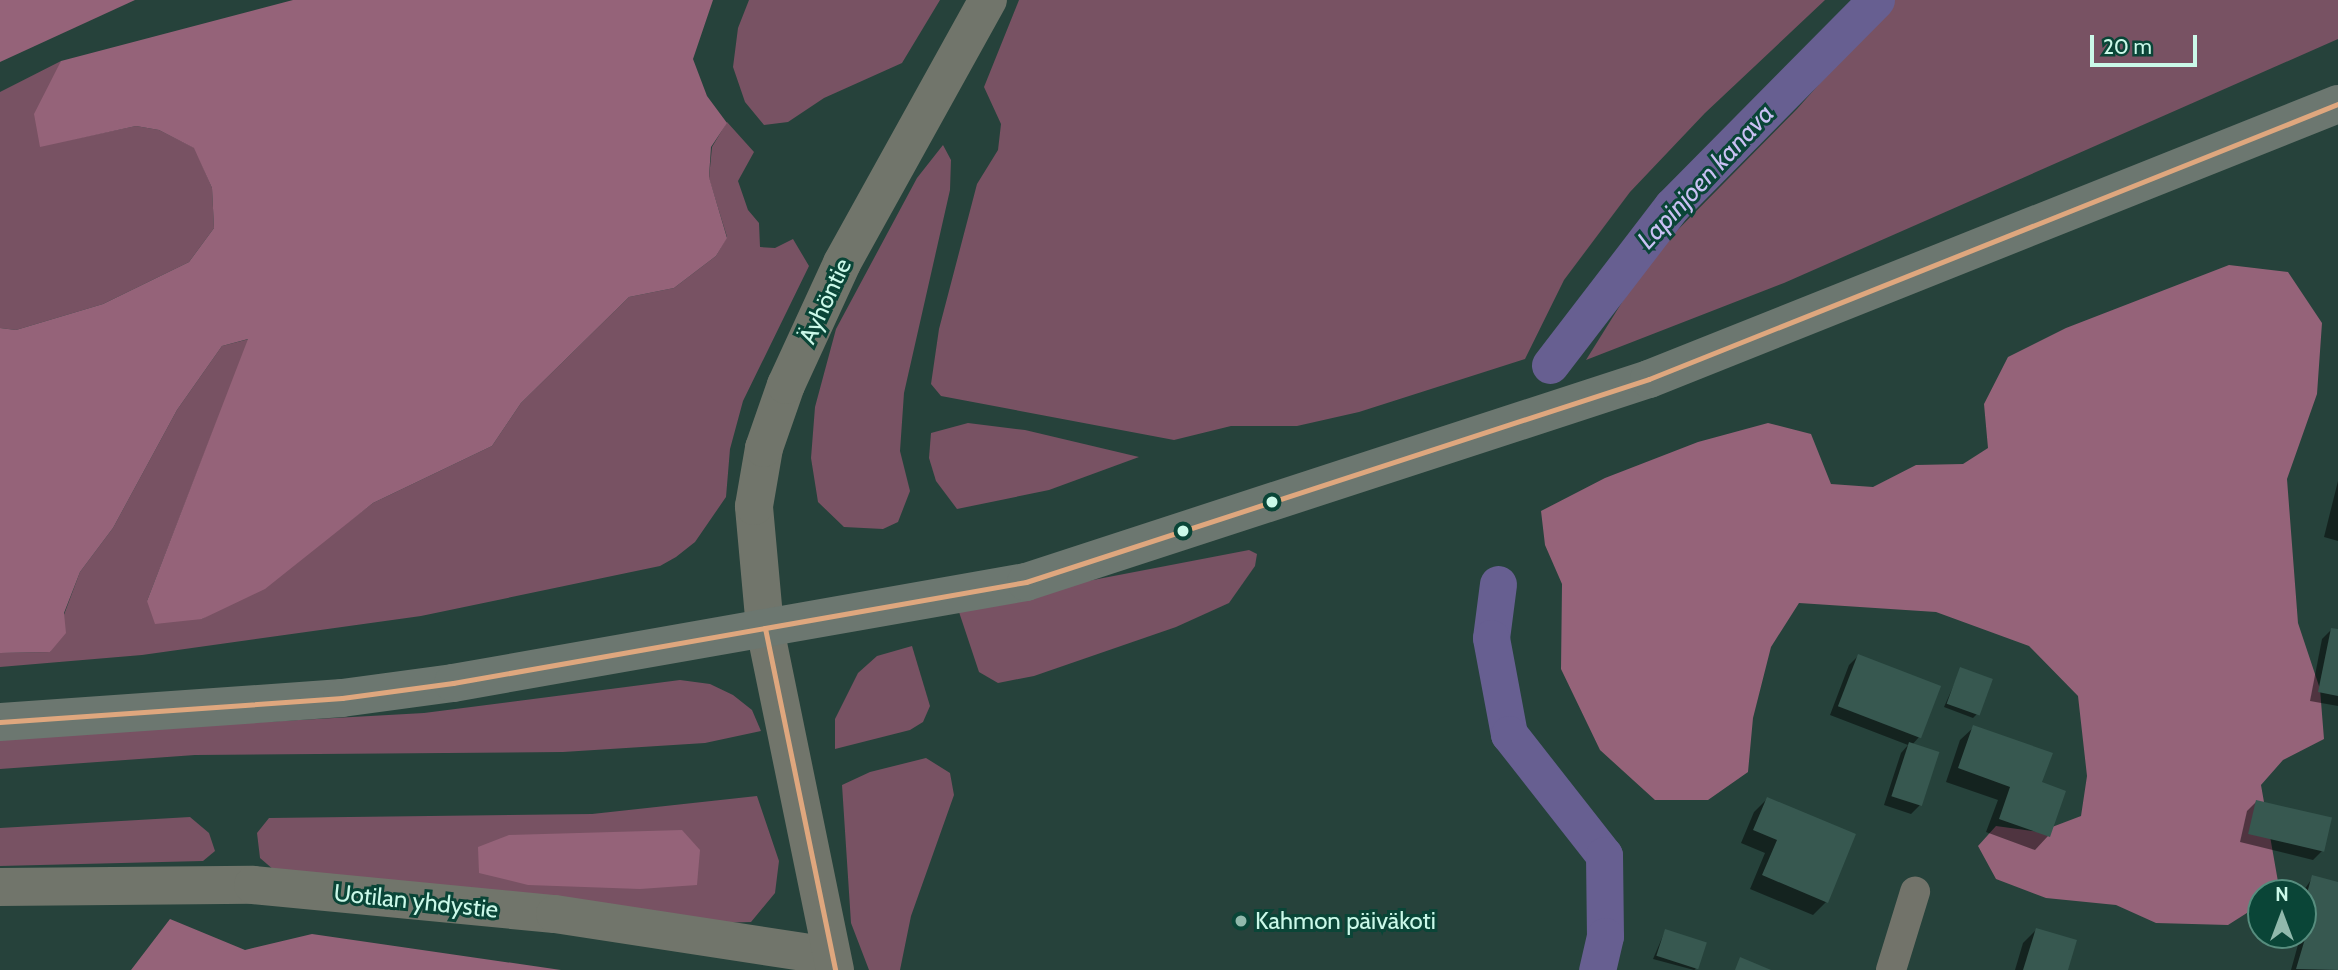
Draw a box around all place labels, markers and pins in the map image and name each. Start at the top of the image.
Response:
unlabelled marker [1265,495,1279,509]
unlabelled marker [1176,524,1190,538]
place label: Kahmon päiväkoti [1255,907,1436,935]
marker: Kahmon päiväkoti [1233,913,1249,929]

